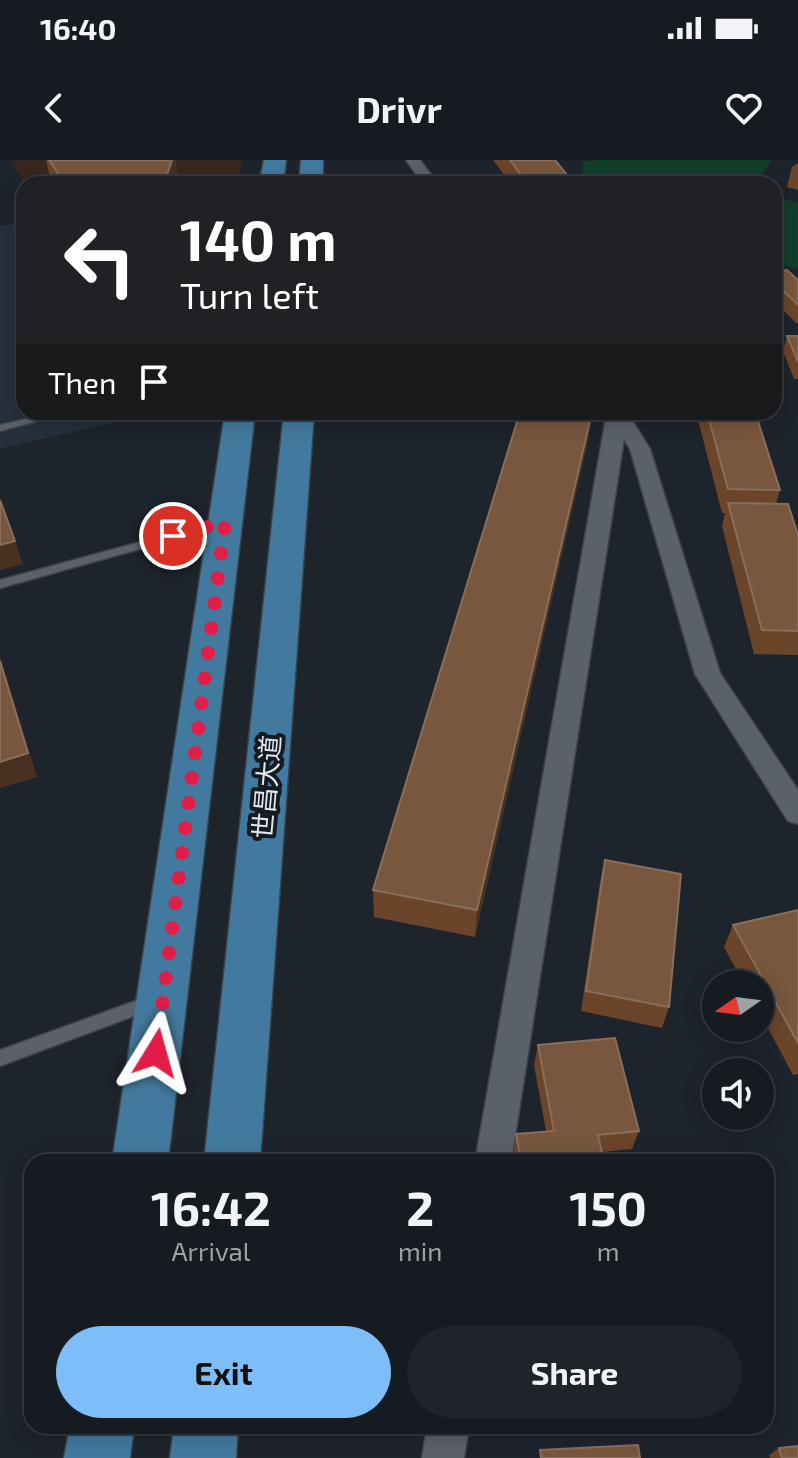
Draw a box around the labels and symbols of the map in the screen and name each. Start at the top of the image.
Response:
pin [139,502,207,570]
street label: 世昌大道 [246,734,285,840]
north arrow [702,970,774,1042]
position arrow [114,1011,198,1095]

